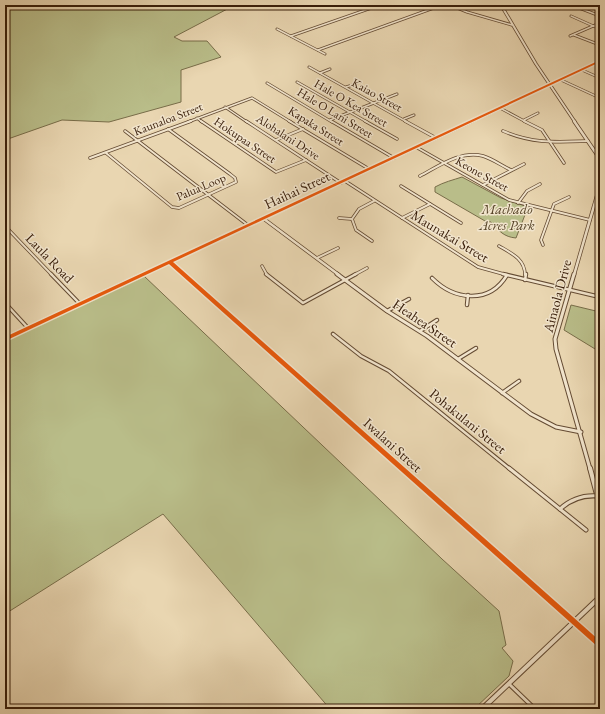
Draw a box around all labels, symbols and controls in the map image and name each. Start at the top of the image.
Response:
street label: Hale O Kea Street [311,75,391,131]
street label: Kaiao Street [349,75,405,116]
street label: Hale O Lani Street [294,84,376,142]
street label: Kaunaloa Street [131,98,205,139]
street label: Kapaka Street [285,103,347,150]
street label: Alohalani Drive [252,110,323,164]
street label: Hokupaa Street [211,113,279,167]
street label: Keone Street [453,153,512,195]
street label: Haihai Street [261,167,333,213]
street label: Palua Loop [174,169,228,205]
park label: Machado Acres Park [478,200,535,234]
street label: Maunakai Street [408,206,493,267]
street label: Laula Road [22,229,79,287]
street label: Ainaola Drive [538,257,575,335]
street label: Heahea Street [389,295,461,352]
street label: Pohakulani Street [426,384,511,458]
street label: Iwalani Street [360,414,427,477]

